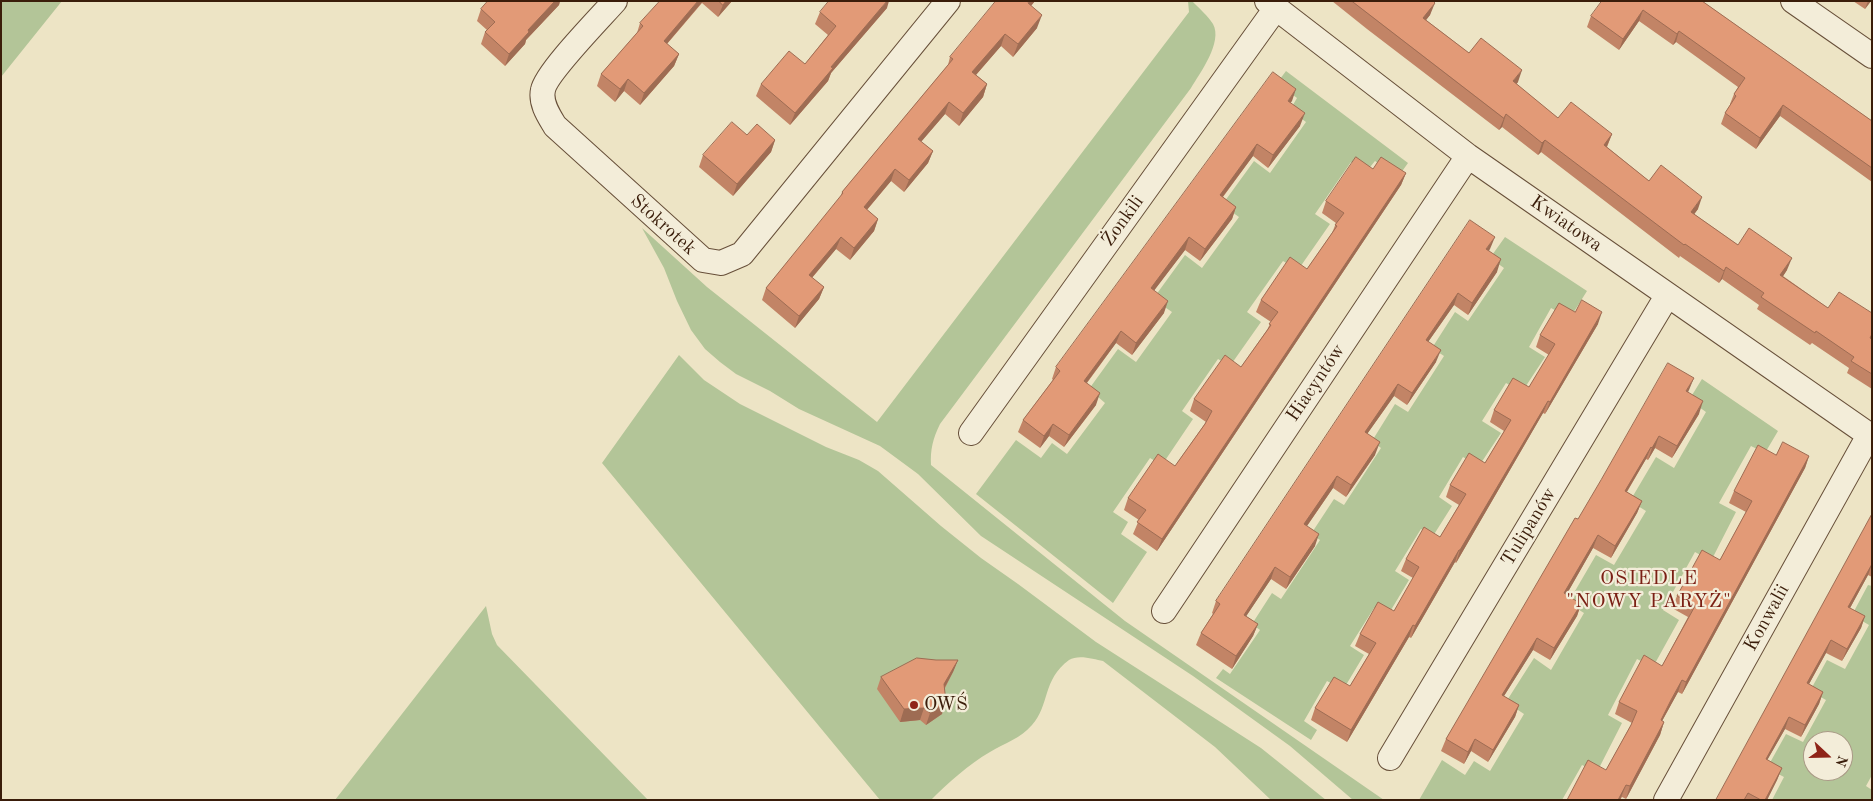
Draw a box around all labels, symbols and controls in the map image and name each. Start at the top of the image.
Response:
street label: Stokrotek [626,190,700,260]
street label: Żonkili [1097,191,1149,251]
street label: Kwiatowa [1526,191,1606,257]
street label: Hiacyntów [1282,340,1350,426]
street label: Tulipanów [1497,484,1561,570]
district label: OSIEDLE "NOWY PARYŻ" [1565,567,1733,614]
street label: Konwalii [1739,581,1795,655]
place label: OWŚ [924,694,968,716]
marker: OWŚ [908,699,920,711]
north arrow [1803,731,1853,781]
text: N [1833,754,1850,769]

